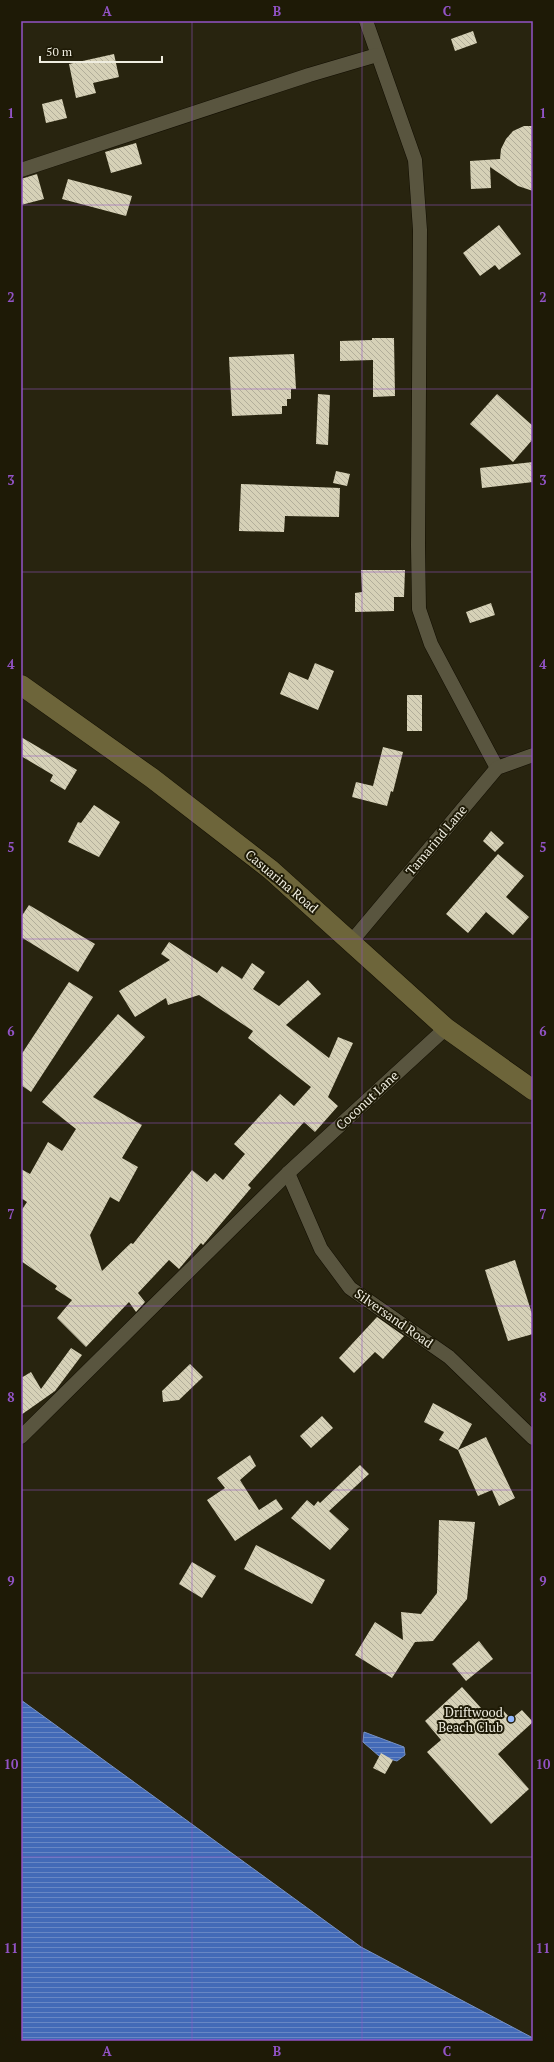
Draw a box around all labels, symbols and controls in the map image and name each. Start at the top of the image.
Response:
text: A [102,2,112,20]
text: B [273,2,281,20]
text: C [443,2,451,20]
scale bar [40,38,162,64]
text: 50 m [46,44,73,59]
text: 1 [7,104,15,122]
text: 1 [539,104,547,122]
text: 2 [7,288,15,306]
text: 2 [539,288,547,306]
text: 3 [7,471,15,489]
text: 3 [539,471,547,489]
text: 4 [7,655,15,673]
text: 4 [539,655,547,673]
street label: Tamarind Lane [401,801,471,879]
text: 5 [7,838,15,856]
text: 5 [539,838,547,856]
street label: Casuarina Road [242,845,322,917]
text: 6 [7,1022,15,1040]
text: 6 [539,1022,547,1040]
street label: Coconut Lane [332,1066,402,1134]
text: 7 [7,1205,15,1223]
text: 7 [539,1205,547,1223]
street label: Silversand Road [351,1284,437,1352]
text: 8 [7,1388,15,1406]
text: 8 [539,1388,547,1406]
text: 9 [7,1572,15,1590]
text: 9 [539,1572,547,1590]
place label: Driftwood Beach Club [438,1703,503,1736]
marker: Driftwood Beach Club [506,1714,516,1724]
text: 10 [4,1755,19,1773]
text: 10 [536,1755,551,1773]
text: 11 [4,1939,18,1957]
text: 11 [536,1939,550,1957]
text: A [102,2042,112,2060]
text: B [273,2042,281,2060]
text: C [443,2042,451,2060]

